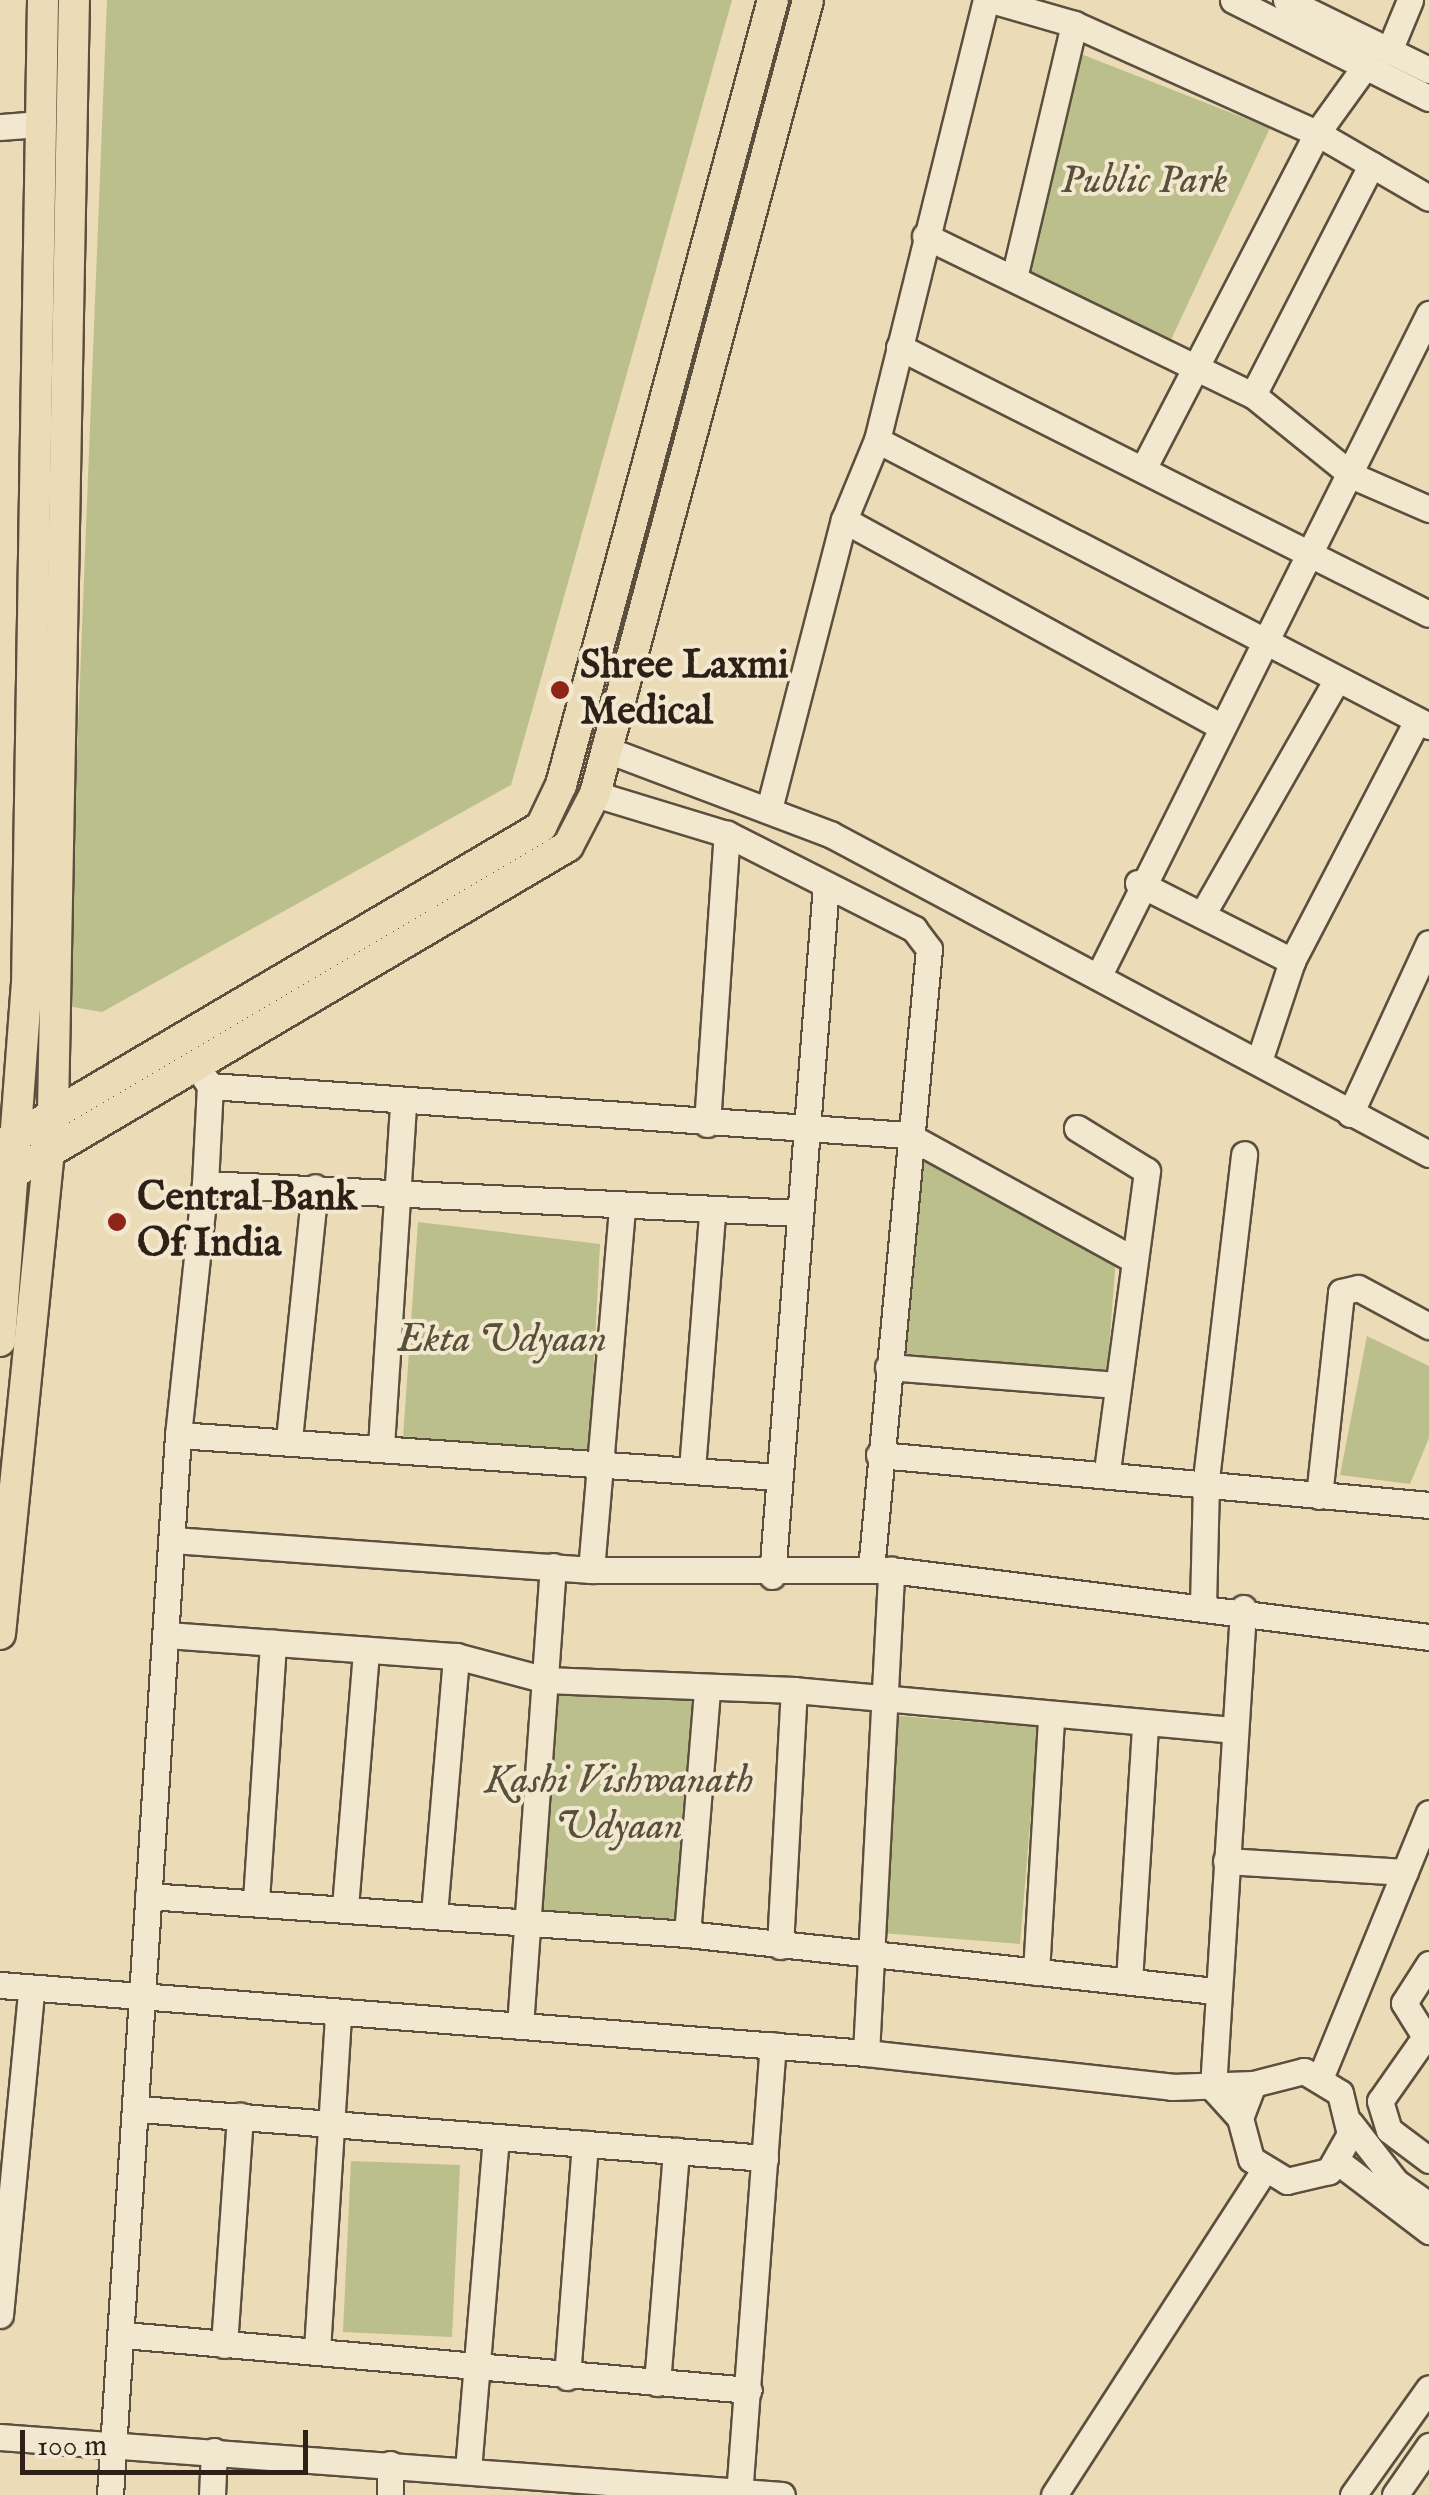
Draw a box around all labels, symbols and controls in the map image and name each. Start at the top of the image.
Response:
park label: Public Park [1060,158,1228,206]
place label: Shree Laxmi Medical [580,643,789,737]
marker: Shree Laxmi Medical [549,679,571,701]
place label: Central Bank Of India [137,1175,357,1269]
marker: Central Bank Of India [106,1211,128,1233]
park label: Ekta Udyaan [397,1317,607,1365]
park label: Kashi Vishwanath Udyaan [485,1758,753,1852]
scale bar [25,2410,312,2472]
text: 100 m [37,2428,107,2466]

